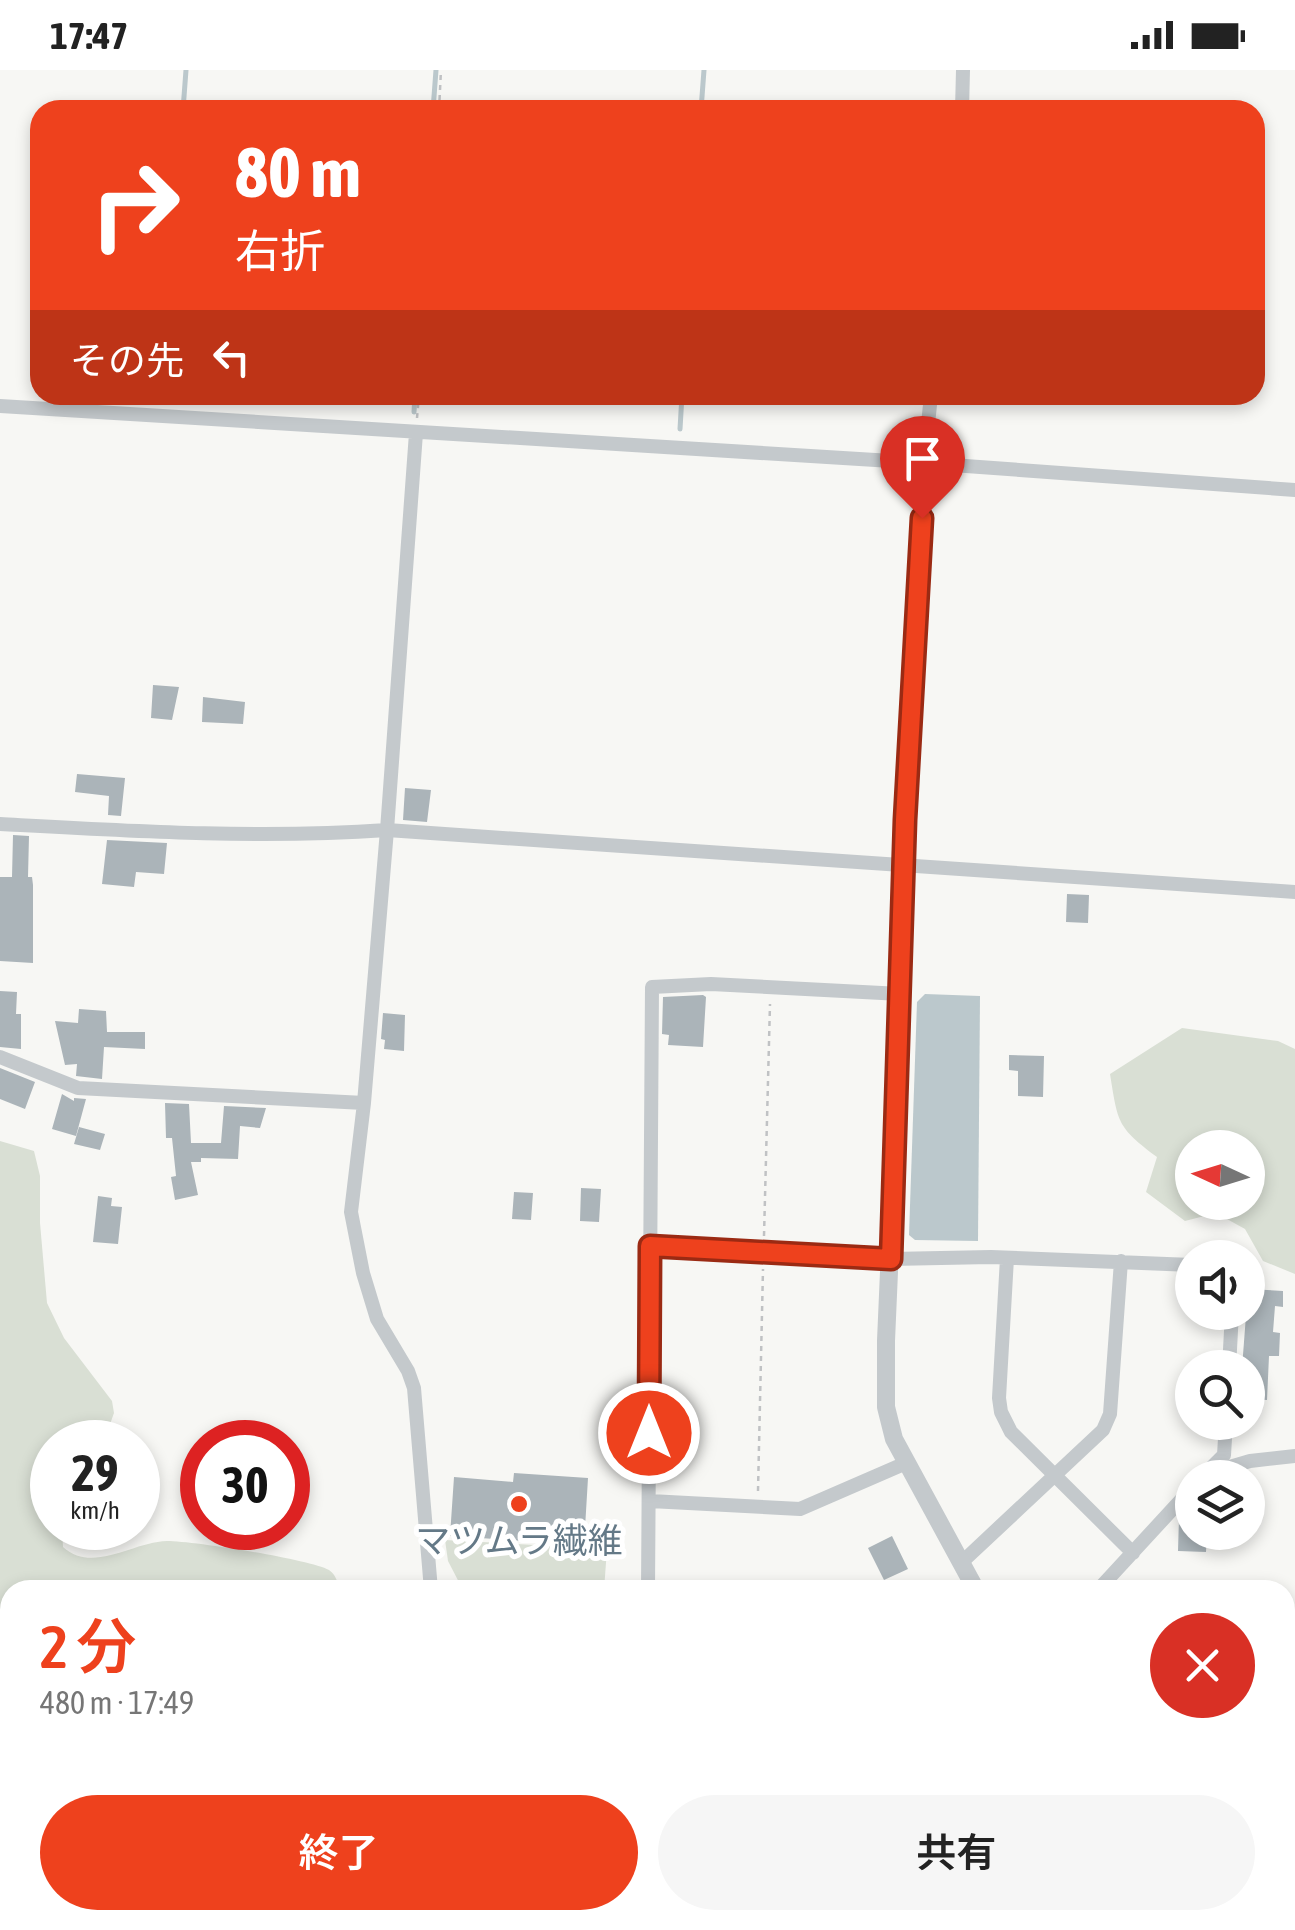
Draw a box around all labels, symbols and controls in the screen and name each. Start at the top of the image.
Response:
text: 17:47 [50,14,128,57]
text: 80 m [235,132,361,212]
icon: right [70,140,200,270]
text: 右折 [235,225,325,277]
icon: left [204,330,259,385]
text: その先 [70,339,184,382]
pin [880,416,965,519]
icon: arrive [895,431,950,486]
north arrow [1175,1130,1265,1220]
map controls [1175,1130,1265,1550]
button: sound [1175,1240,1265,1330]
button: search [1175,1350,1265,1440]
position arrow [597,1381,701,1485]
speed limit sign: 30 [180,1420,310,1550]
text: 29 [71,1444,118,1502]
button: layers [1175,1460,1265,1550]
marker: マツムラ繊維 [508,1493,530,1515]
text: km/h [70,1496,120,1524]
place label: マツムラ繊維 [415,1520,623,1560]
text: 2 分 [40,1612,136,1681]
button: close [1150,1613,1255,1718]
text: 480 m · 17:49 [40,1684,194,1721]
button: 終了 [40,1795,638,1910]
button: 共有 [658,1795,1255,1910]

